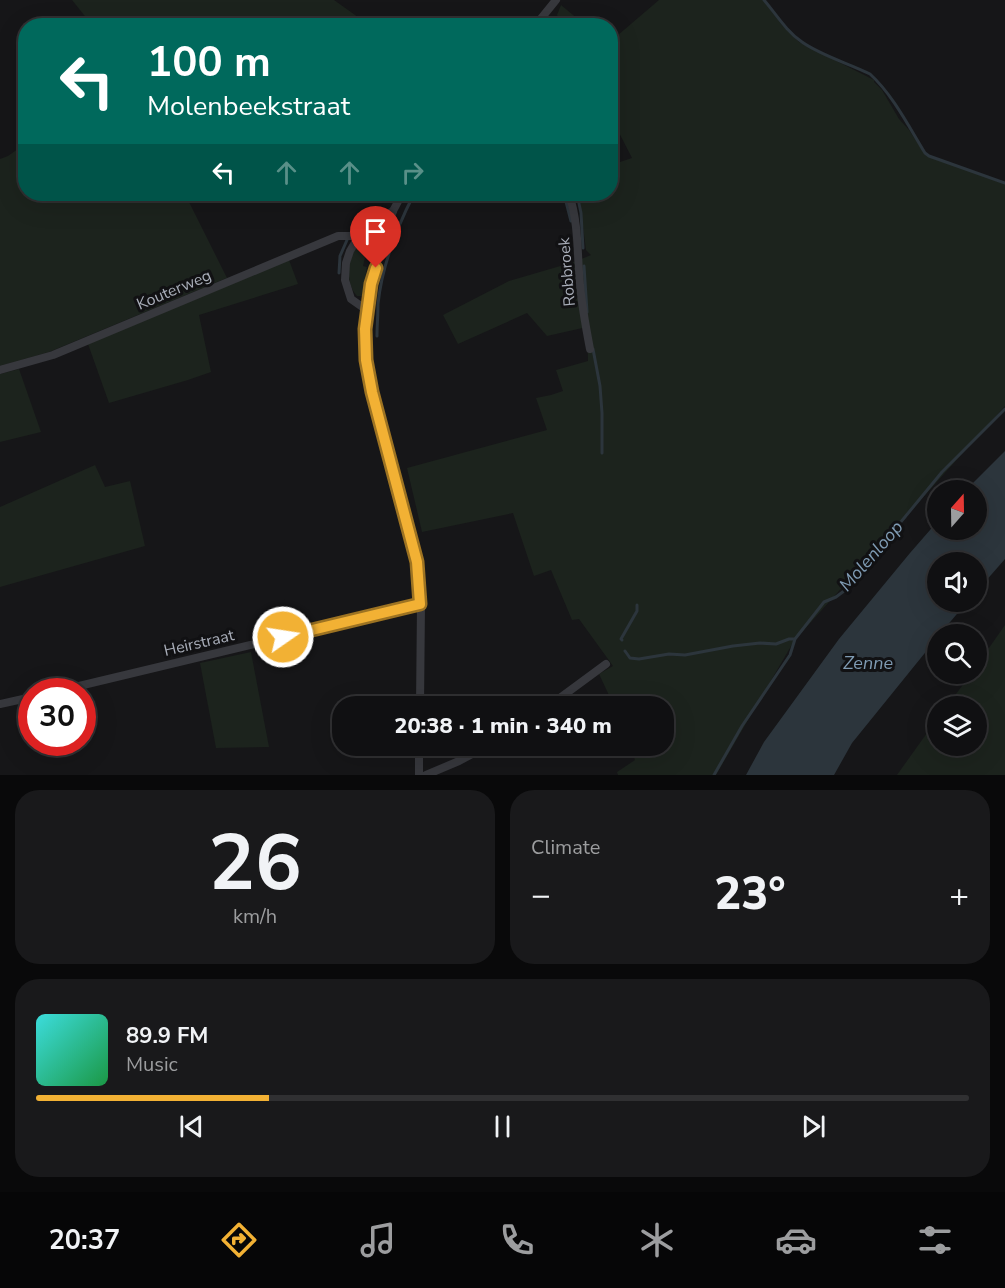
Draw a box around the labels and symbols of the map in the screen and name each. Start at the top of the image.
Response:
pin [350,206,401,268]
street label: Robbroek [553,236,581,307]
street label: Kouterweg [133,264,215,316]
north arrow [927,480,987,540]
water label: Molenloop [834,516,908,596]
position arrow [251,605,315,669]
street label: Heirstraat [162,624,237,662]
water label: Zenne [843,651,893,675]
speed limit sign: 30 [18,678,96,756]

